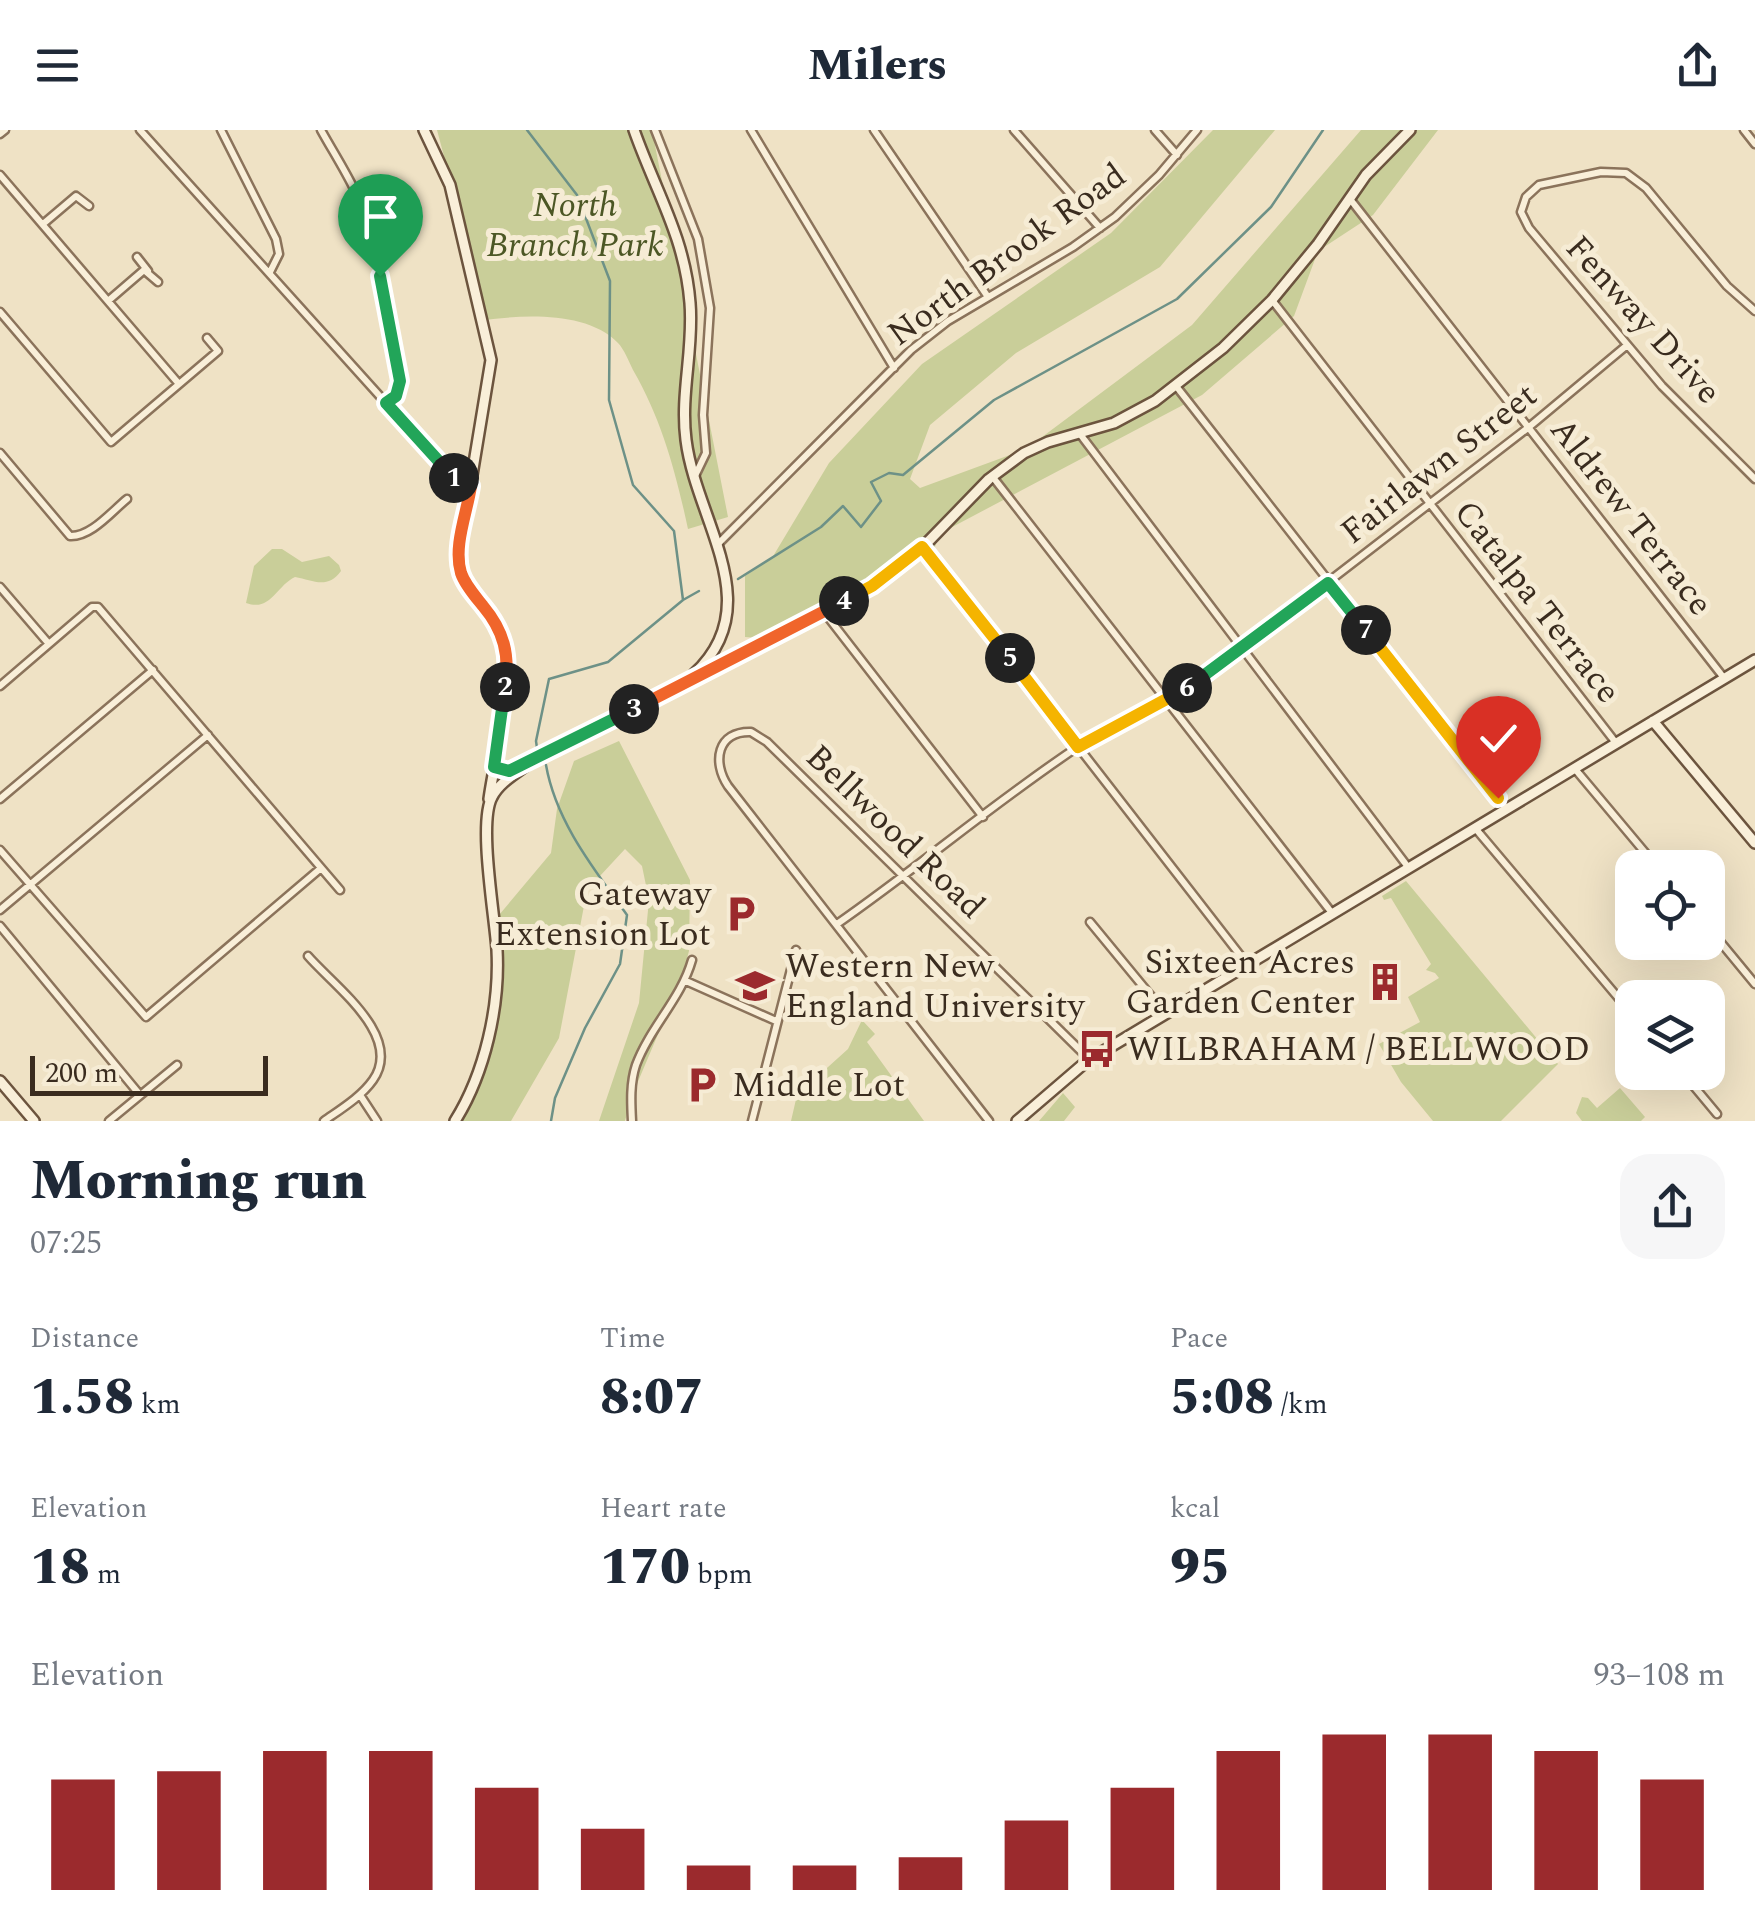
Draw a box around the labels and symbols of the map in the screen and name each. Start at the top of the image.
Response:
street label: North Brook Road [876,150,1138,360]
pin [338,174,423,277]
park label: North Branch Park [486,179,664,272]
street label: Fenway Drive [1552,224,1734,416]
street label: Fairlawn Street [1329,370,1549,558]
street label: Aldrew Terrace [1536,406,1726,628]
pin: 1 [429,453,479,503]
street label: Catalpa Terrace [1440,489,1634,715]
pin: 4 [819,576,869,626]
pin: 7 [1341,605,1391,655]
pin: 5 [985,633,1035,683]
pin: 2 [480,662,530,712]
pin: 6 [1162,663,1212,713]
pin: 3 [609,684,659,734]
pin [1456,696,1541,799]
street label: Bellwood Road [793,732,997,932]
place label: Gateway Extension Lot [494,868,712,961]
parking icon: Gateway Extension Lot [720,893,762,935]
place label: Sixteen Acres Garden Center [1126,936,1355,1029]
place label: Western New England University [785,940,1086,1033]
building icon: Sixteen Acres Garden Center [1364,961,1406,1003]
school or university icon: Western New England University [734,965,776,1007]
place label: WILBRAHAM / BELLWOOD [1127,1023,1590,1076]
bus stop icon: WILBRAHAM / BELLWOOD [1076,1028,1118,1070]
scale bar [30,1051,268,1096]
place label: Middle Lot [732,1059,905,1112]
parking icon: Middle Lot [681,1064,723,1106]

